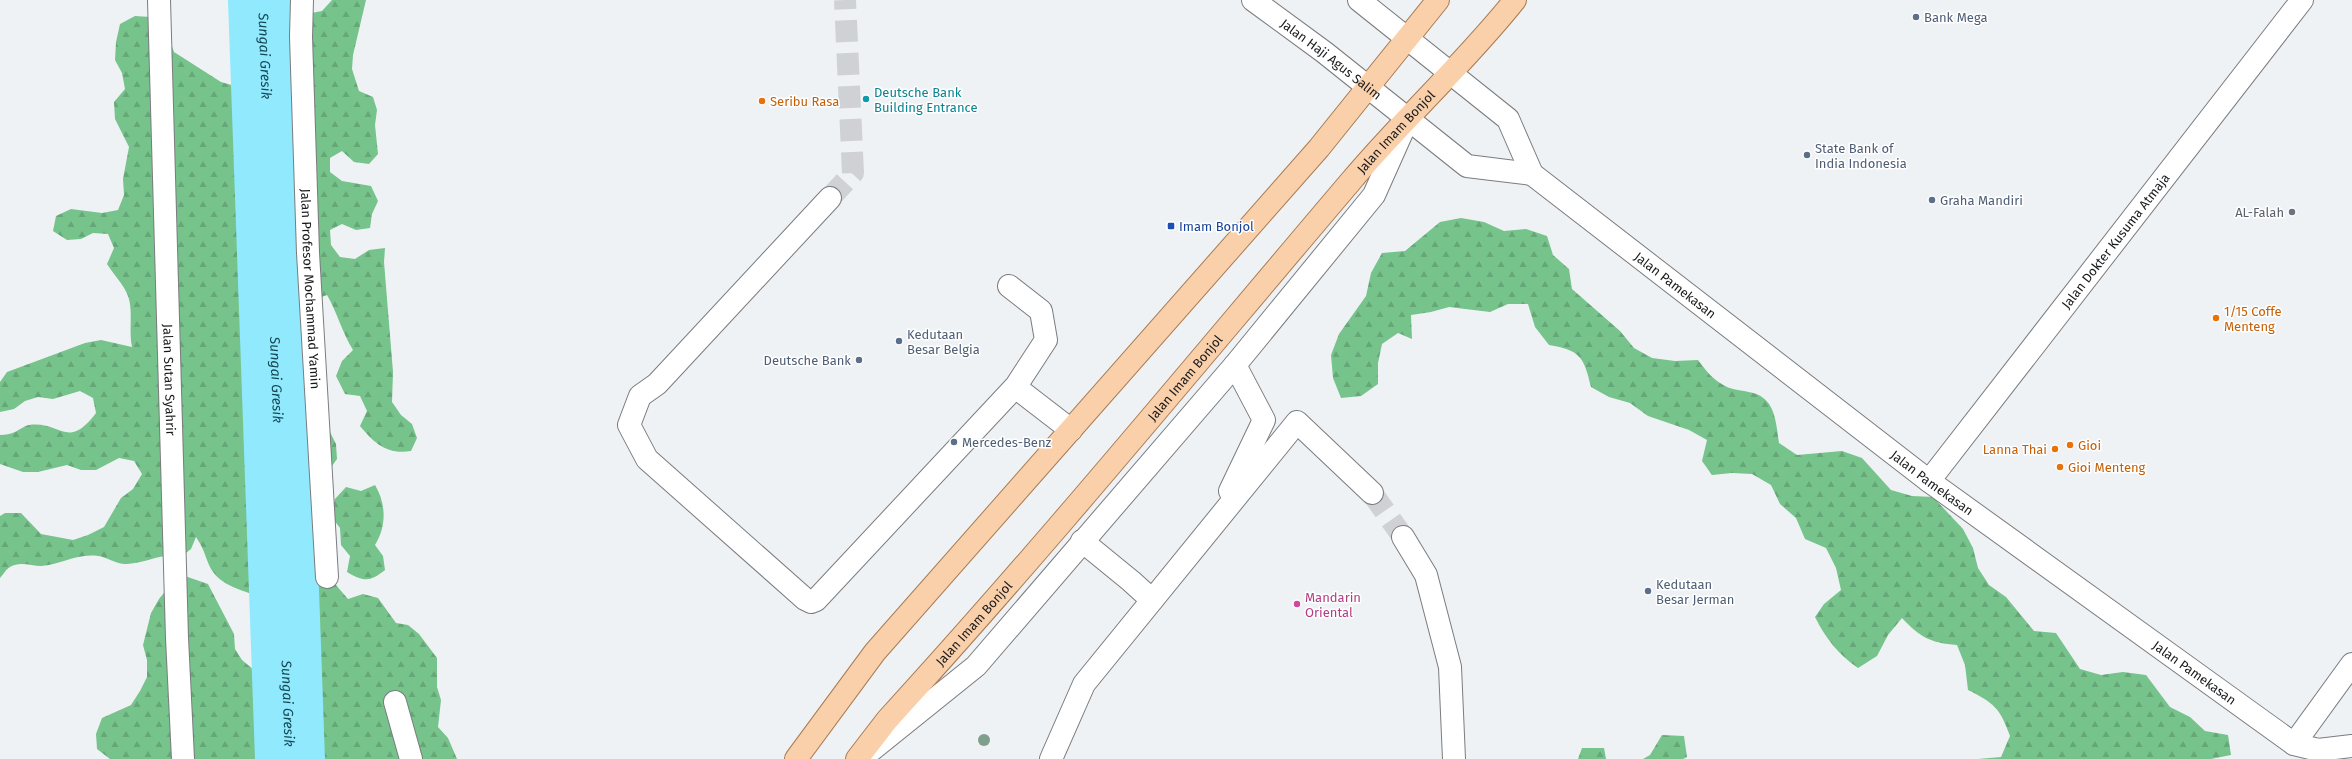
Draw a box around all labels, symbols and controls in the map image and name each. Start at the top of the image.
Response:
place label: Bank Mega [1924,10,1987,25]
water label: Sungai Gresik [254,12,275,100]
marker: Bank Mega [1911,12,1921,22]
street label: Jalan Haji Agus Salim [1278,16,1384,103]
place label: Deutsche Bank Building Entrance [874,85,978,115]
street label: Jalan Imam Bonjol [1354,87,1438,177]
place label: Seribu Rasa [770,94,839,109]
marker: Deutsche Bank Building Entrance [861,94,871,104]
marker: Seribu Rasa [757,96,767,106]
place label: State Bank of India Indonesia [1815,141,1907,171]
marker: State Bank of India Indonesia [1802,150,1812,160]
street label: Jalan Dokter Kusuma Atmaja [2059,171,2173,312]
street label: Jalan Profesor Mochammad Yamin [298,188,323,389]
place label: Graha Mandiri [1940,193,2023,208]
marker: Graha Mandiri [1927,195,1937,205]
place label: AL-Falah [2235,205,2284,220]
marker: AL-Falah [2287,207,2297,217]
place label: Imam Bonjol [1179,219,1254,234]
marker: Imam Bonjol [1166,221,1176,231]
street label: Jalan Pamekasan [1631,249,1719,322]
place label: 1/15 Coffe Menteng [2224,304,2281,334]
marker: 1/15 Coffe Menteng [2211,313,2221,323]
street label: Jalan Sutan Syahrir [160,324,178,436]
place label: Kedutaan Besar Belgia [907,327,980,357]
street label: Jalan Imam Bonjol [1145,332,1226,424]
water label: Sungai Gresik [266,335,286,424]
marker: Kedutaan Besar Belgia [894,336,904,346]
place label: Deutsche Bank [764,353,851,368]
marker: Deutsche Bank [854,355,864,365]
place label: Mercedes-Benz [962,435,1052,450]
marker: Mercedes-Benz [949,437,959,447]
place label: Gioi [2078,438,2101,453]
marker: Gioi [2065,440,2075,450]
place label: Lanna Thai [1983,442,2047,457]
marker: Lanna Thai [2050,444,2060,454]
street label: Jalan Pamekasan [1888,447,1976,518]
place label: Gioi Menteng [2068,460,2146,475]
marker: Gioi Menteng [2055,462,2065,472]
place label: Kedutaan Besar Jerman [1656,577,1734,607]
street label: Jalan Imam Bonjol [933,578,1015,669]
marker: Kedutaan Besar Jerman [1643,586,1653,596]
place label: Mandarin Oriental [1305,590,1361,620]
marker: Mandarin Oriental [1292,599,1302,609]
street label: Jalan Pamekasan [2150,638,2239,708]
water label: Sungai Gresik [277,659,298,747]

